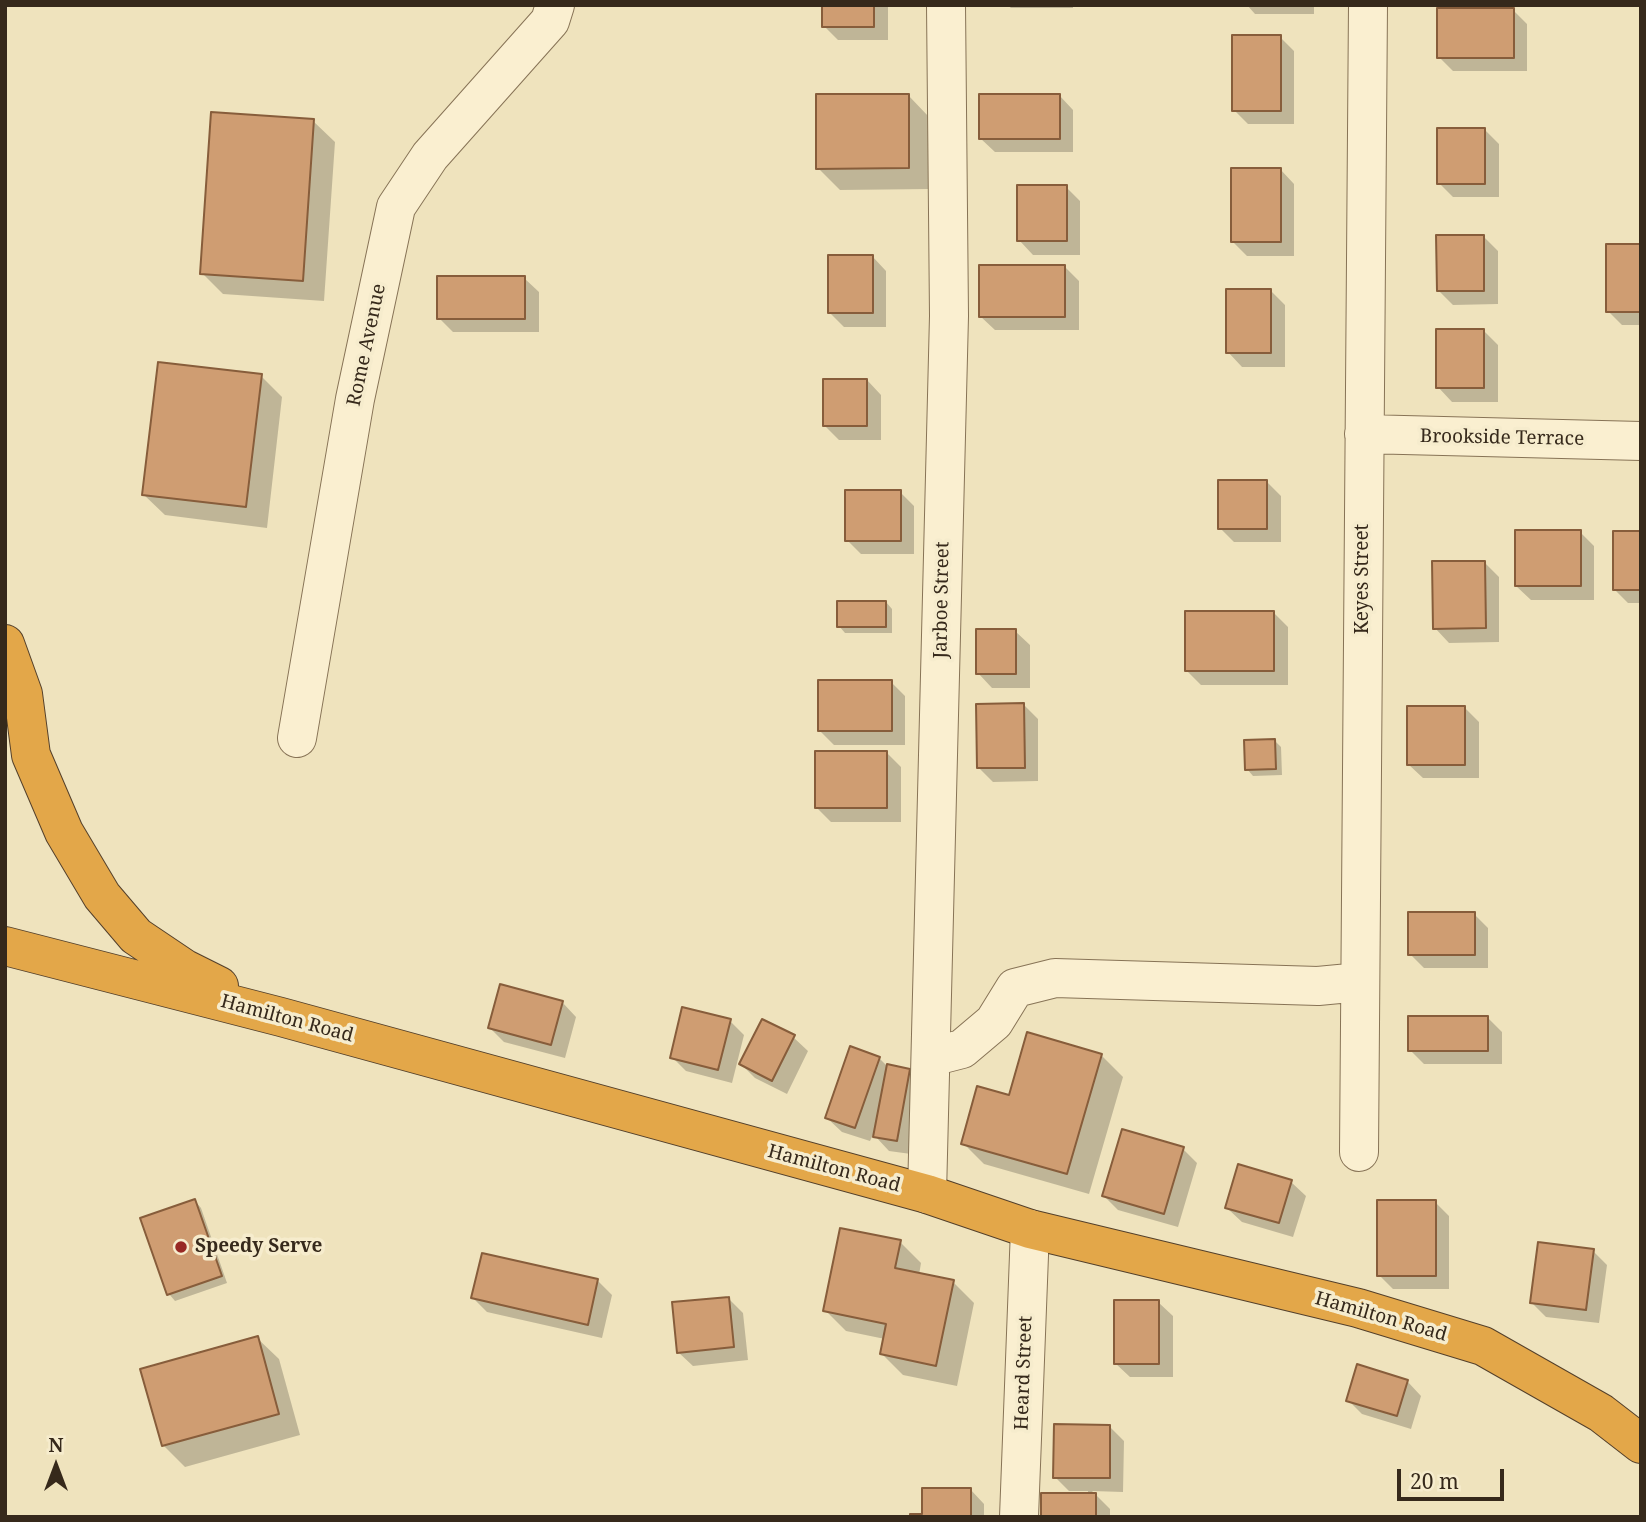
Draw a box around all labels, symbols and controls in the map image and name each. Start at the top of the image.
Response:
street label: Rome Avenue [343,282,391,408]
street label: Brookside Terrace [1420,425,1584,451]
street label: Keyes Street [1352,524,1374,634]
street label: Jarboe Street [930,541,954,659]
street label: Hamilton Road [218,990,356,1048]
street label: Hamilton Road [765,1140,903,1198]
place label: Speedy Serve [195,1236,322,1258]
marker: Speedy Serve [173,1239,189,1255]
street label: Hamilton Road [1312,1287,1450,1347]
street label: Heard Street [1011,1315,1037,1431]
north arrow [21,1431,91,1501]
text: N [49,1432,63,1458]
scale bar [1401,1456,1508,1500]
text: 20 m [1410,1467,1459,1495]

